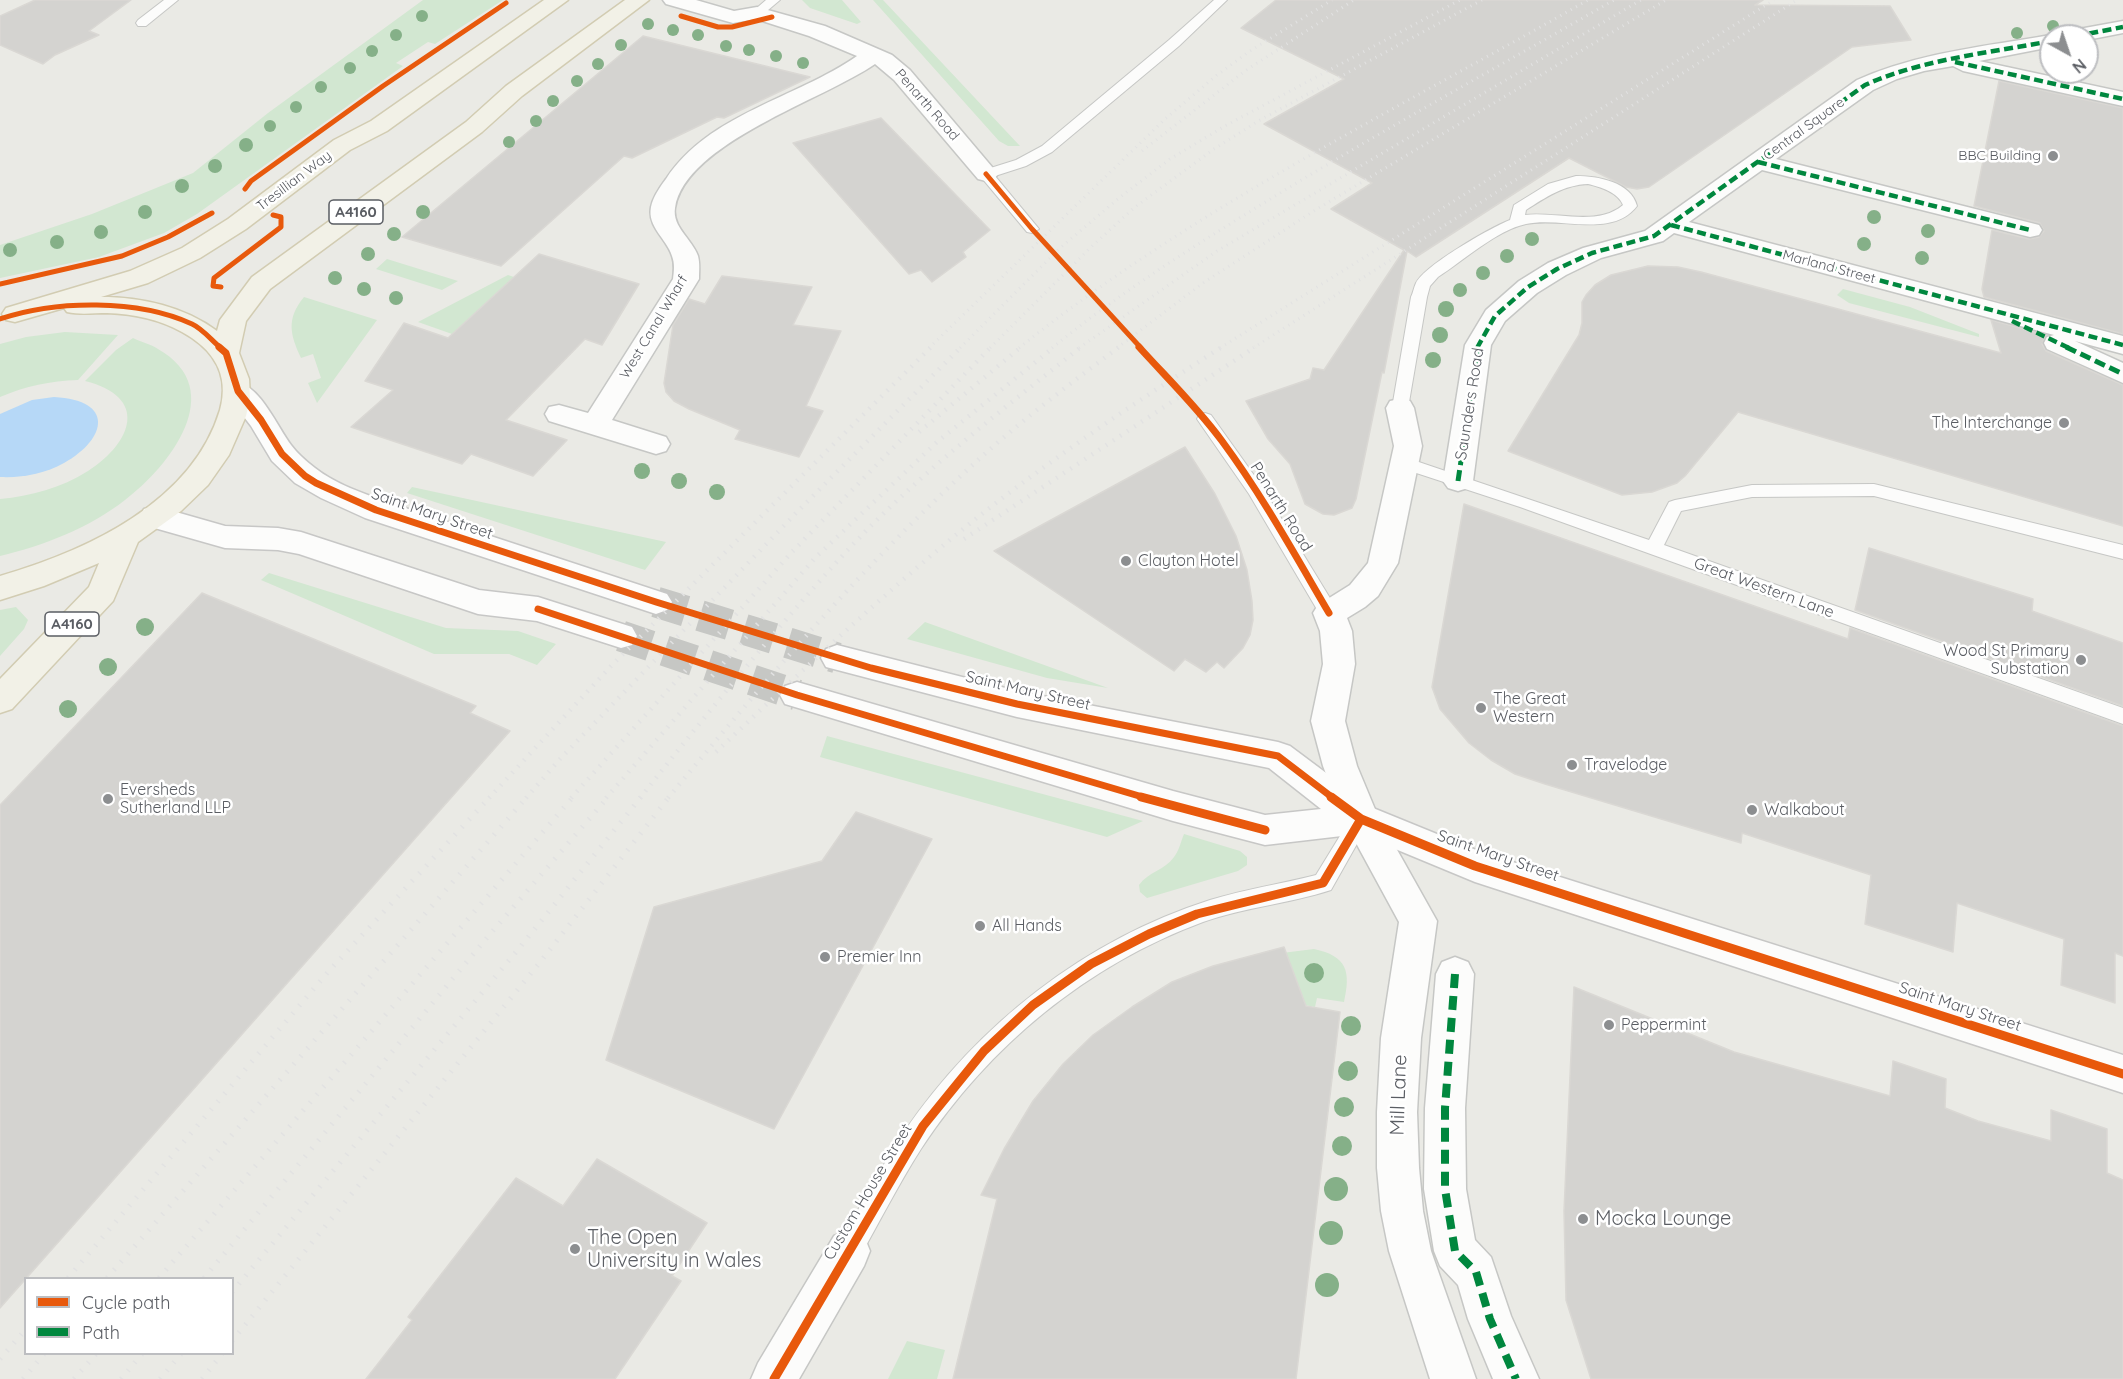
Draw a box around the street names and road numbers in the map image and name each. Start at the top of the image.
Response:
street label: Penarth Road [891,66,963,144]
street label: Central Square [1760,94,1848,164]
street label: Tresillian Way [253,147,335,215]
road number: A4160 [329,200,383,224]
street label: Marland Street [1781,246,1877,288]
street label: West Canal Wharf [616,272,692,382]
street label: Saunders Road [1452,347,1488,461]
street label: Penarth Road [1246,459,1316,555]
street label: Saint Mary Street [369,484,495,544]
street label: Great Western Lane [1691,554,1837,622]
road number: A4160 [45,612,99,636]
street label: Saint Mary Street [964,667,1092,715]
street label: Saint Mary Street [1435,826,1561,886]
street label: Saint Mary Street [1896,978,2024,1036]
street label: Mill Lane [1386,1054,1412,1136]
street label: Custom House Street [820,1120,916,1264]

